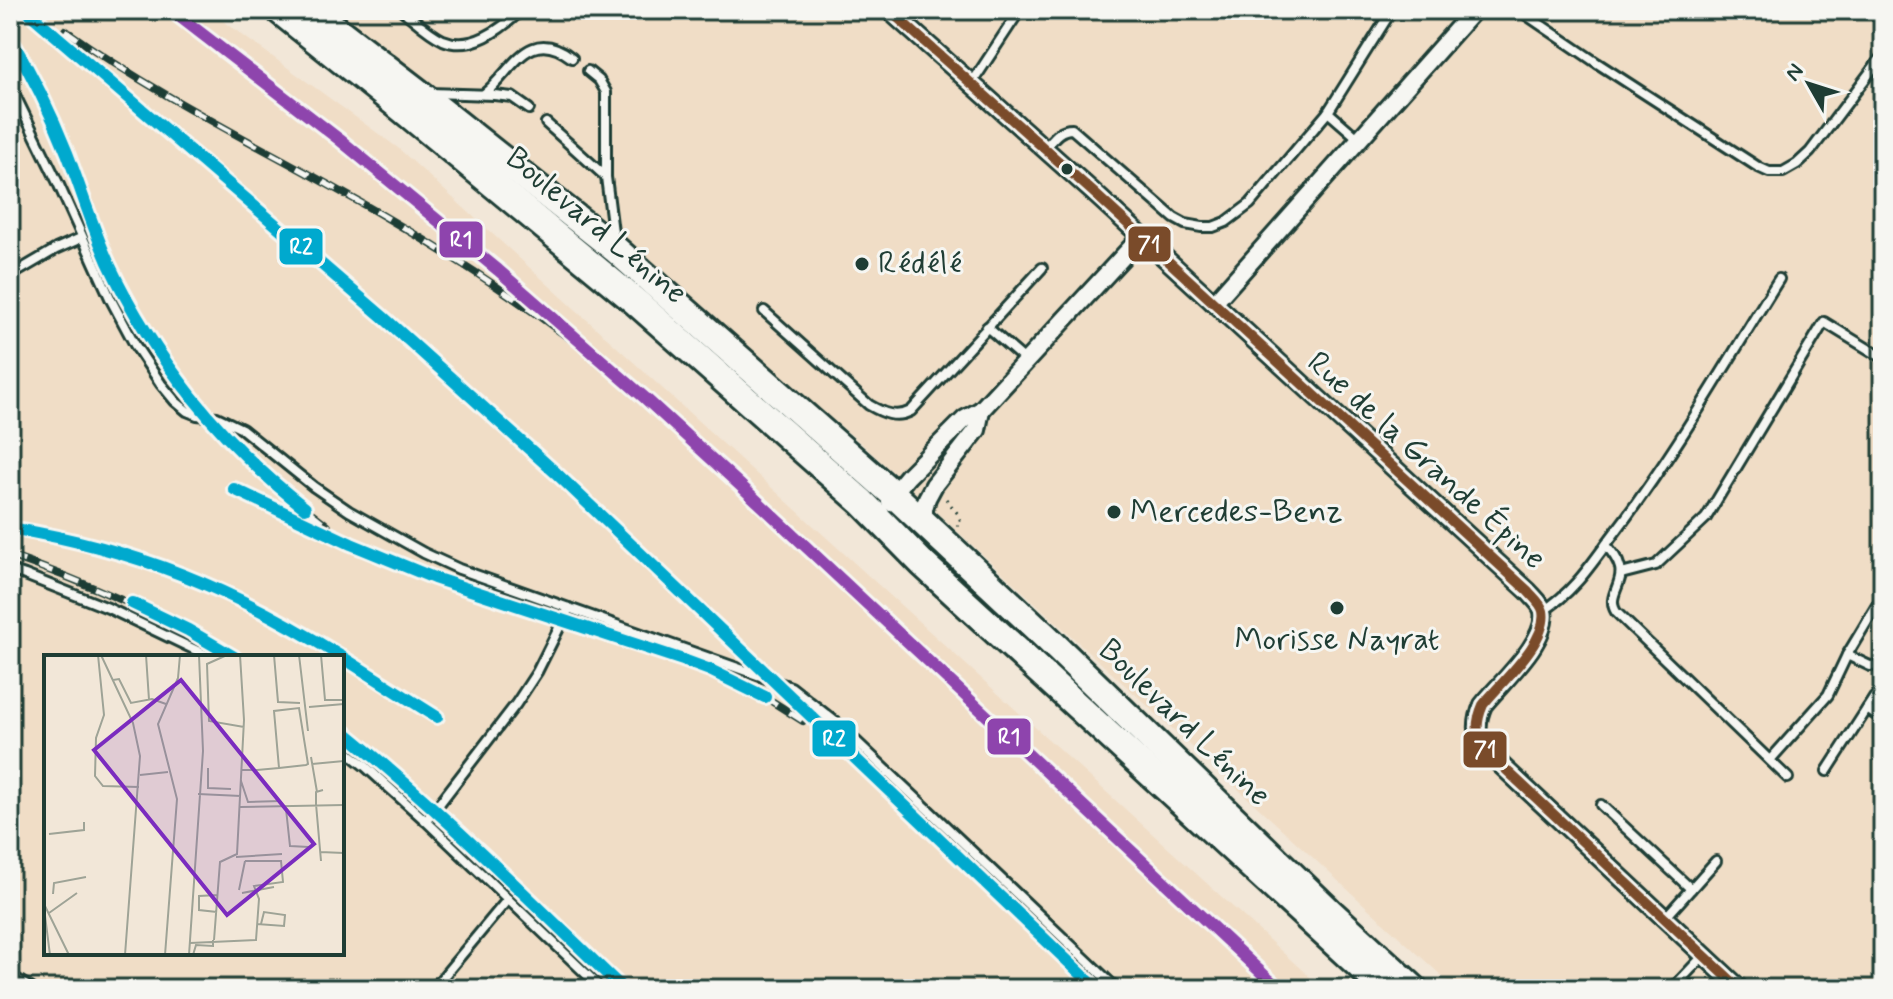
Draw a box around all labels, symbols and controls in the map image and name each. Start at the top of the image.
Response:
north arrow [1769,44,1849,124]
text: N [1780,58,1811,87]
street label: Boulevard Lénine [496,138,696,314]
unlabelled marker [1059,161,1075,177]
line badge: R1 [438,220,484,259]
line badge: 71 [1127,225,1172,263]
line badge: R2 [278,227,324,266]
text: R1 [450,227,472,255]
text: 71 [1138,232,1160,260]
text: R2 [289,234,313,262]
place label: Rédélé [878,243,962,285]
marker: Rédélé [853,255,871,273]
street label: Rue de la Grande Épine [1298,342,1554,580]
place label: Mercedes-Benz [1130,491,1343,533]
marker: Mercedes-Benz [1105,503,1123,521]
marker: Morisse Nayrat [1328,599,1346,617]
place label: Morisse Nayrat [1235,619,1440,661]
street label: Boulevard Lénine [1089,630,1279,816]
inset map [44,655,344,955]
line badge: R1 [986,717,1032,756]
line badge: R2 [811,719,857,758]
text: R1 [998,724,1020,752]
text: R2 [822,726,846,754]
line badge: 71 [1462,730,1508,769]
text: 71 [1474,737,1496,765]

